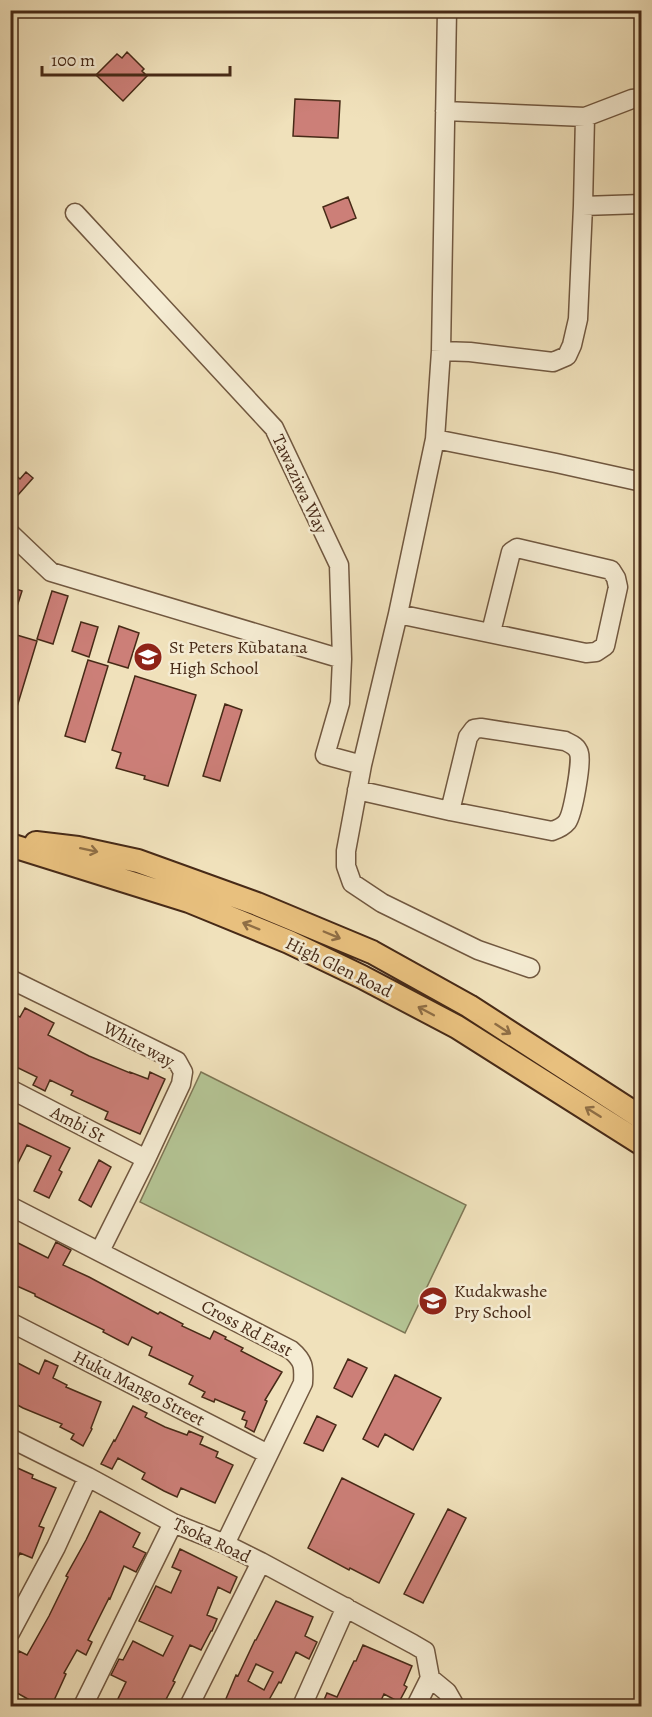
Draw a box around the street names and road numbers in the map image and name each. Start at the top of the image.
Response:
street label: Tawaziwa Way [267,430,334,538]
street label: High Glen Road [282,931,397,1003]
street label: White way [98,1015,180,1073]
street label: Ambi St [46,1100,110,1148]
street label: Cross Rd East [197,1294,297,1362]
street label: Huku Mango Street [69,1344,209,1432]
street label: Tsoka Road [169,1512,255,1569]

